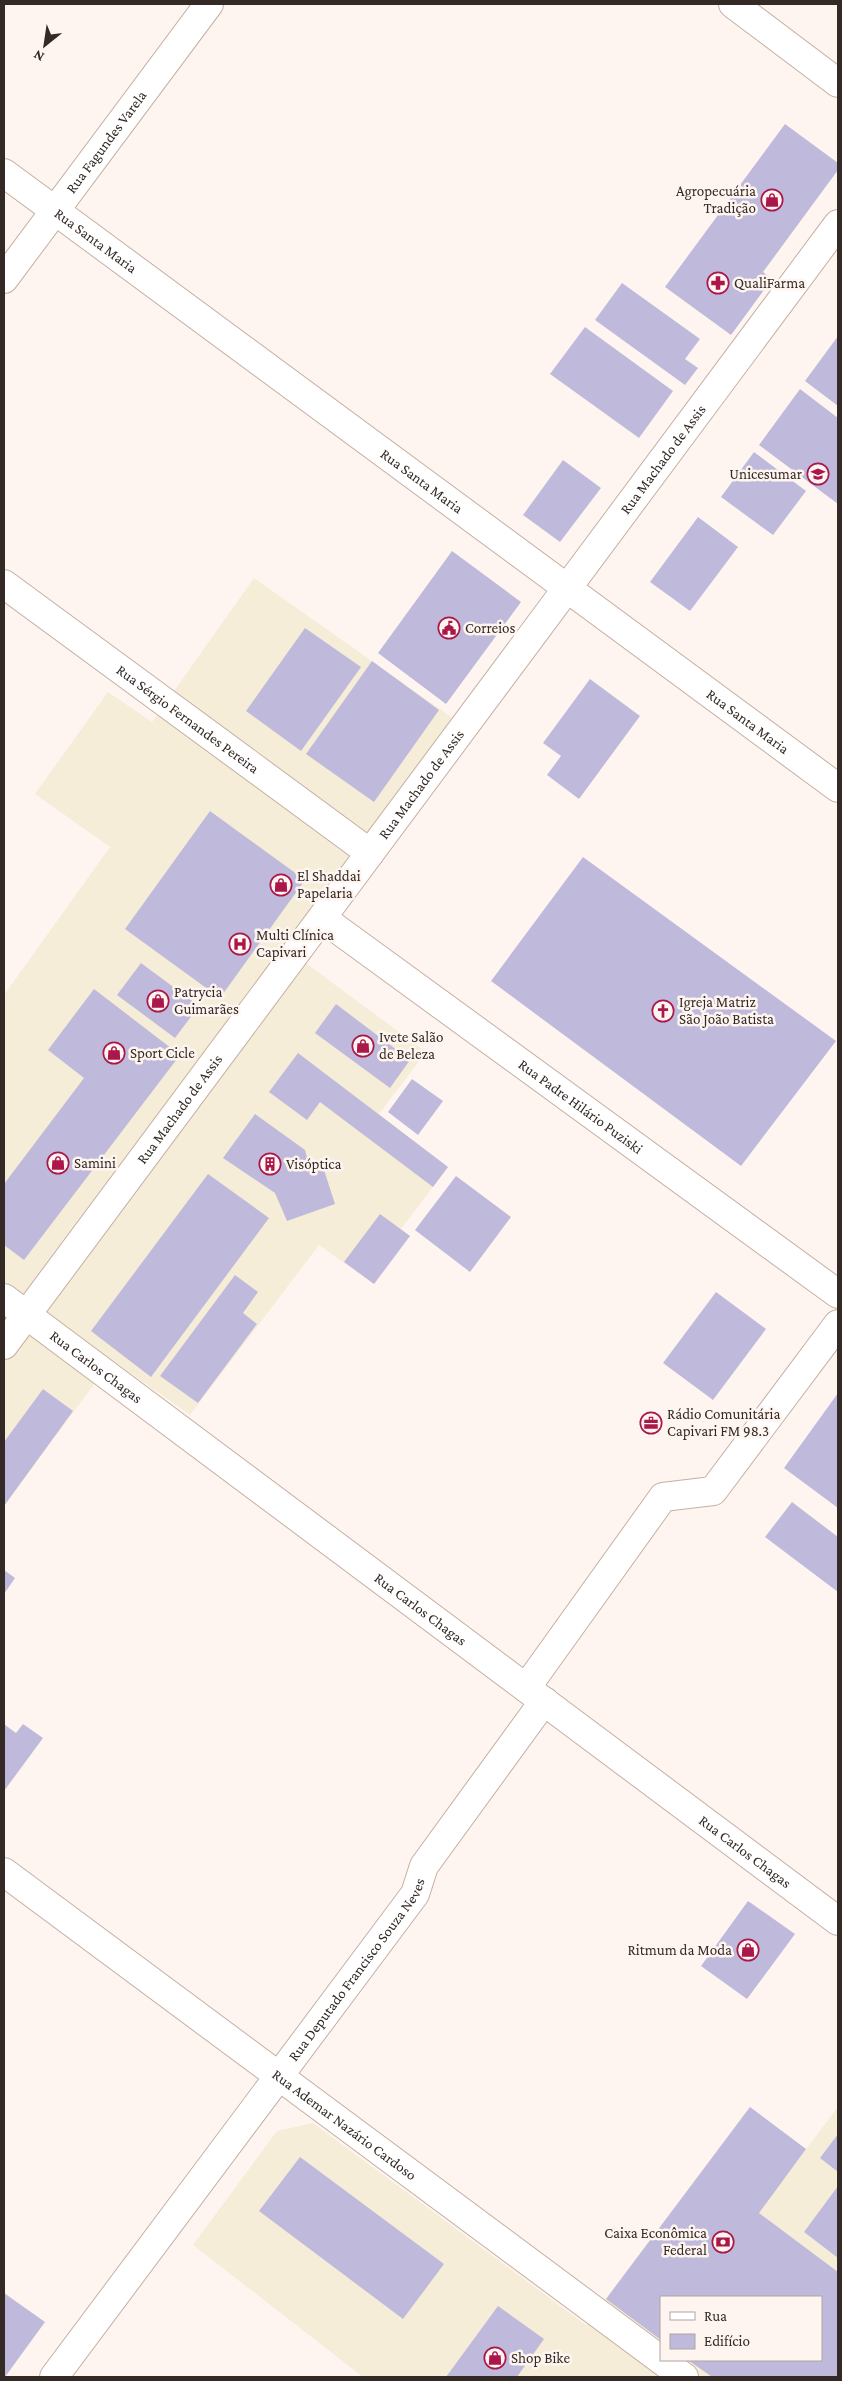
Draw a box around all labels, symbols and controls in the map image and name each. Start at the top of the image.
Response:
north arrow [20,20,70,70]
text: N [30,47,47,66]
street label: Rua Fagundes Varela [63,87,150,196]
place label: Agropecuária Tradição [676,183,756,217]
shop icon: Agropecuária Tradição [760,188,784,212]
street label: Rua Santa Maria [51,205,140,276]
pharmacy icon: QualiFarma [706,271,730,295]
place label: QualiFarma [734,275,805,291]
street label: Rua Machado de Assis [617,401,709,517]
street label: Rua Santa Maria [377,445,466,517]
school or university icon: Unicesumar [806,462,830,486]
place label: Unicesumar [729,466,803,482]
public building icon: Correios [437,616,461,640]
place label: Correios [465,620,516,636]
street label: Rua Sérgio Fernandes Pereira [113,661,262,777]
street label: Rua Santa Maria [703,686,792,757]
street label: Rua Machado de Assis [375,726,467,842]
place label: El Shaddai Papelaria [297,868,361,902]
shop icon: El Shaddai Papelaria [269,873,293,897]
place label: Multi Clínica Capivari [256,927,334,961]
hospital icon: Multi Clínica Capivari [228,932,252,956]
place label: Patrycia Guimarães [174,984,239,1017]
shop icon: Patrycia Guimarães [146,989,170,1013]
place label: Igreja Matriz São João Batista [679,994,774,1028]
church icon: Igreja Matriz São João Batista [651,999,675,1023]
place label: Ivete Salão de Beleza [379,1029,443,1062]
shop icon: Ivete Salão de Beleza [351,1034,375,1058]
shop icon: Sport Cicle [102,1041,126,1065]
place label: Sport Cicle [130,1045,195,1062]
street label: Rua Machado de Assis [134,1051,225,1167]
street label: Rua Padre Hilário Puziski [515,1056,646,1157]
shop icon: Samini [46,1151,70,1175]
building icon: Visóptica [258,1152,282,1176]
place label: Samini [74,1155,116,1171]
place label: Visóptica [286,1156,342,1173]
street label: Rua Carlos Chagas [47,1327,145,1406]
place label: Rádio Comunitária Capivari FM 98.3 [667,1406,781,1440]
office icon: Rádio Comunitária Capivari FM 98.3 [639,1411,663,1435]
street label: Rua Carlos Chagas [371,1570,470,1649]
street label: Rua Carlos Chagas [696,1812,794,1891]
street label: Rua Deputado Francisco Souza Neves [285,1876,428,2064]
shop icon: Ritmum da Moda [736,1938,760,1962]
place label: Ritmum da Moda [628,1942,732,1958]
street label: Rua Ademar Nazário Cardoso [269,2066,419,2183]
place label: Caixa Econômica Federal [604,2225,707,2258]
bank icon: Caixa Econômica Federal [711,2230,735,2254]
legend [660,2296,822,2361]
text: Rua [704,2308,727,2324]
text: Edifício [704,2333,750,2349]
shop icon: Shop Bike [483,2346,507,2370]
place label: Shop Bike [511,2350,570,2367]

